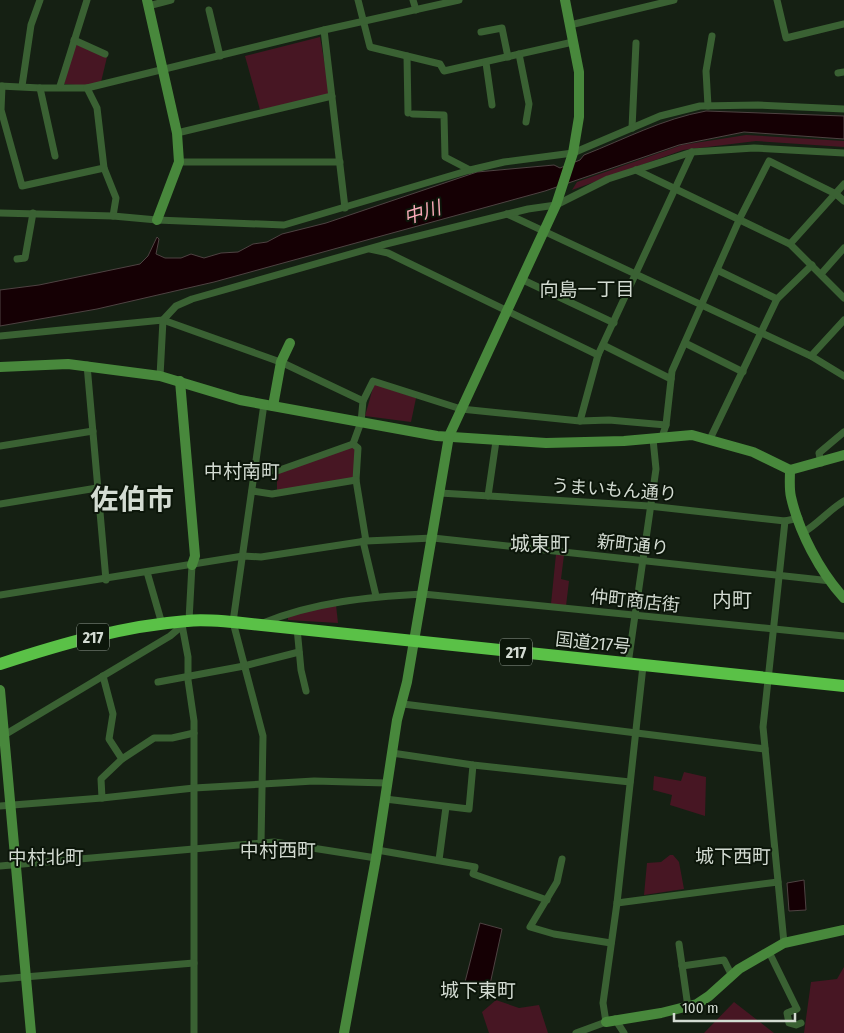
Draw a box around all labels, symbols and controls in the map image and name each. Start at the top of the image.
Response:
water label: 中川 [401,195,446,229]
district label: 向島一丁目 [539,278,635,301]
district label: 中村南町 [204,460,280,483]
street label: うまいもん通り [550,475,678,505]
district label: 佐伯市 [90,483,174,516]
street label: 新町通り [596,530,670,560]
district label: 城東町 [510,532,570,556]
street label: 仲町商店街 [589,585,681,617]
district label: 内町 [712,588,752,612]
road number: 217 [77,624,109,650]
street label: 国道217号 [554,628,632,658]
road number: 217 [500,638,532,666]
district label: 中村西町 [240,839,316,862]
district label: 城下西町 [695,845,771,868]
district label: 中村北町 [8,846,84,869]
district label: 城下東町 [440,979,516,1002]
scale bar [674,990,795,1022]
text: 100 m [682,999,719,1017]

